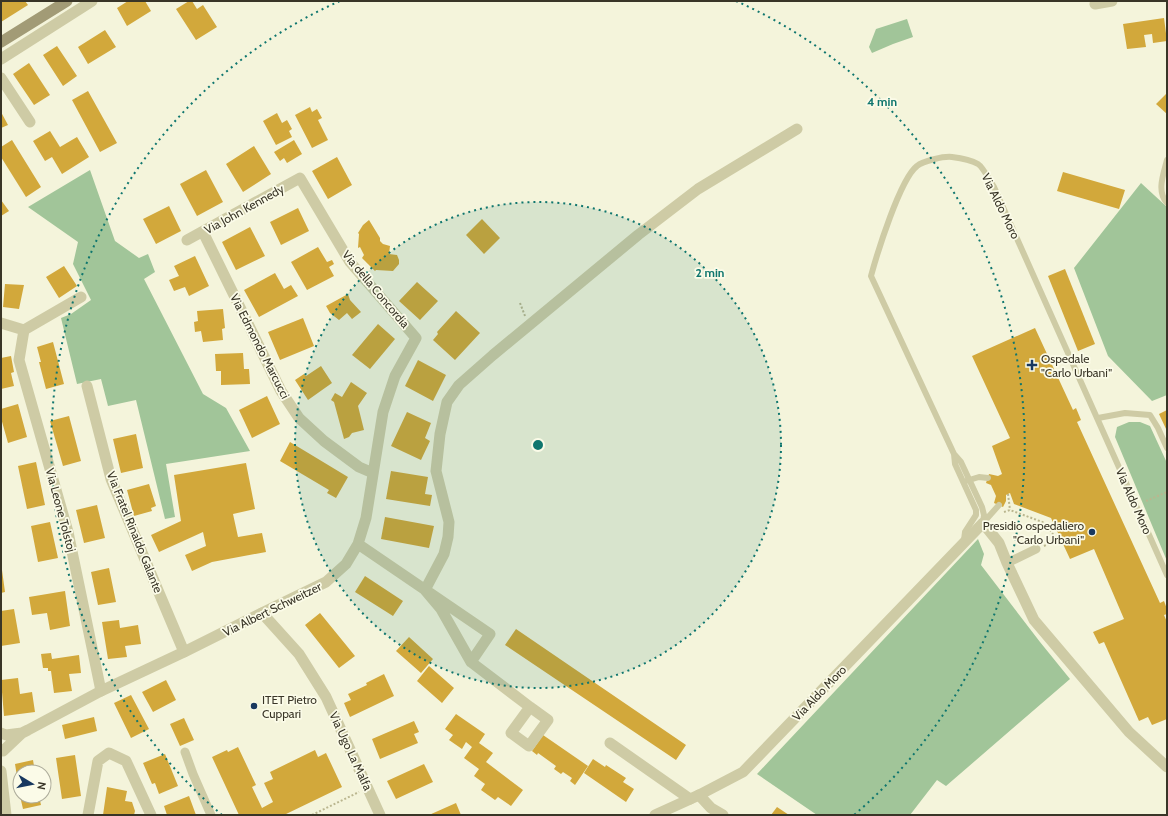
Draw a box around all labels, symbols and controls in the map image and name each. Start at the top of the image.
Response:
text: 4 min [867,94,897,109]
street label: Via Aldo Moro [979,171,1024,242]
street label: Via John Kennedy [201,181,287,237]
street label: Via della Concordia [339,247,413,331]
text: 2 min [696,265,724,280]
street label: Via Edmondo Marcucci [227,291,293,401]
place label: Ospedale "Carlo Urbani" [1041,351,1112,380]
marker: Ospedale "Carlo Urbani" [1026,359,1038,371]
centre of rings [531,438,545,452]
street label: Via Aldo Moro [1113,465,1156,537]
street label: Via Leone Tolstoj [43,467,79,553]
street label: Via Fratel Rinaldo Galante [104,469,166,595]
place label: Presidio ospedaliero "Carlo Urbani" [983,518,1084,547]
marker: Presidio ospedaliero "Carlo Urbani" [1087,527,1097,537]
street label: Via Albert Schweitzer [220,578,324,639]
street label: Via Aldo Moro [789,662,849,724]
place label: ITET Pietro Cuppari [262,692,317,721]
marker: ITET Pietro Cuppari [249,701,259,711]
street label: Via Ugo La Malfa [326,709,376,793]
north arrow [12,764,52,804]
text: N [34,781,49,791]

